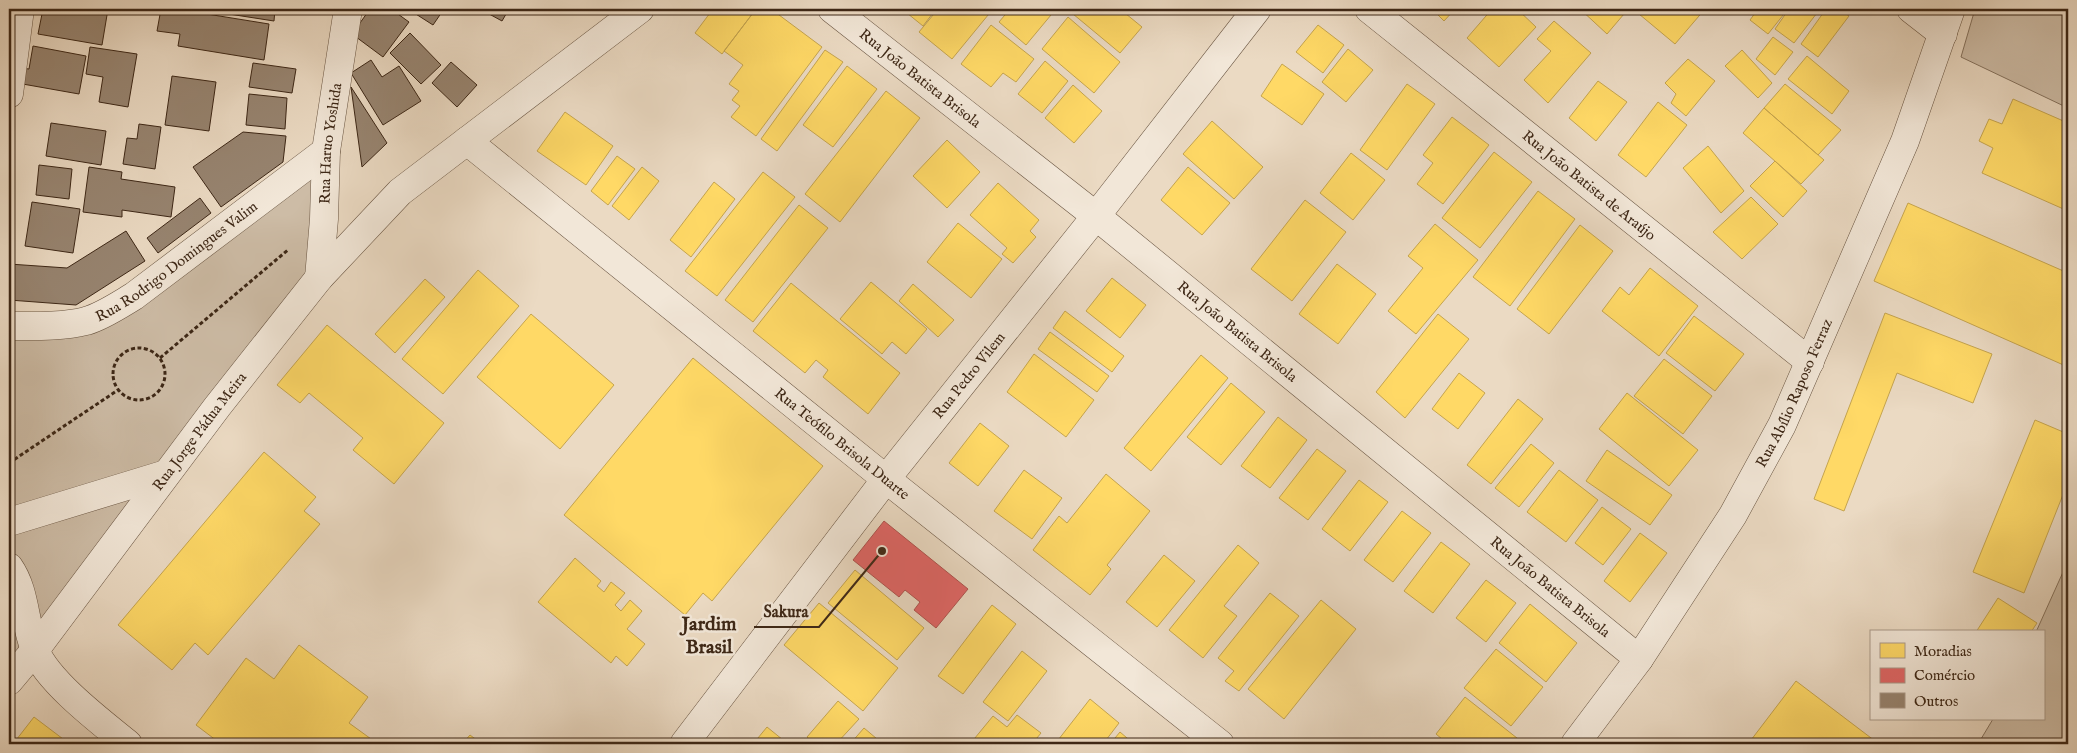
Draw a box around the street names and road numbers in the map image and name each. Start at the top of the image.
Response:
street label: Rua João Batista Brisola [855,25,985,133]
street label: Rua Haruo Yoshida [315,81,346,205]
street label: Rua João Batista de Araújo [1518,126,1660,245]
street label: Rua Rodrigo Domingues Valim [92,197,262,326]
street label: Rua João Batista Brisola [1173,277,1302,387]
street label: Rua Abílio Raposo Ferraz [1752,316,1837,471]
street label: Rua Pedro Vilem [929,328,1010,423]
street label: Rua Jorge Pádua Meira [149,368,251,495]
street label: Rua Teófilo Brisola Duarte [770,384,913,504]
street label: Rua João Batista Brisola [1486,532,1615,642]

